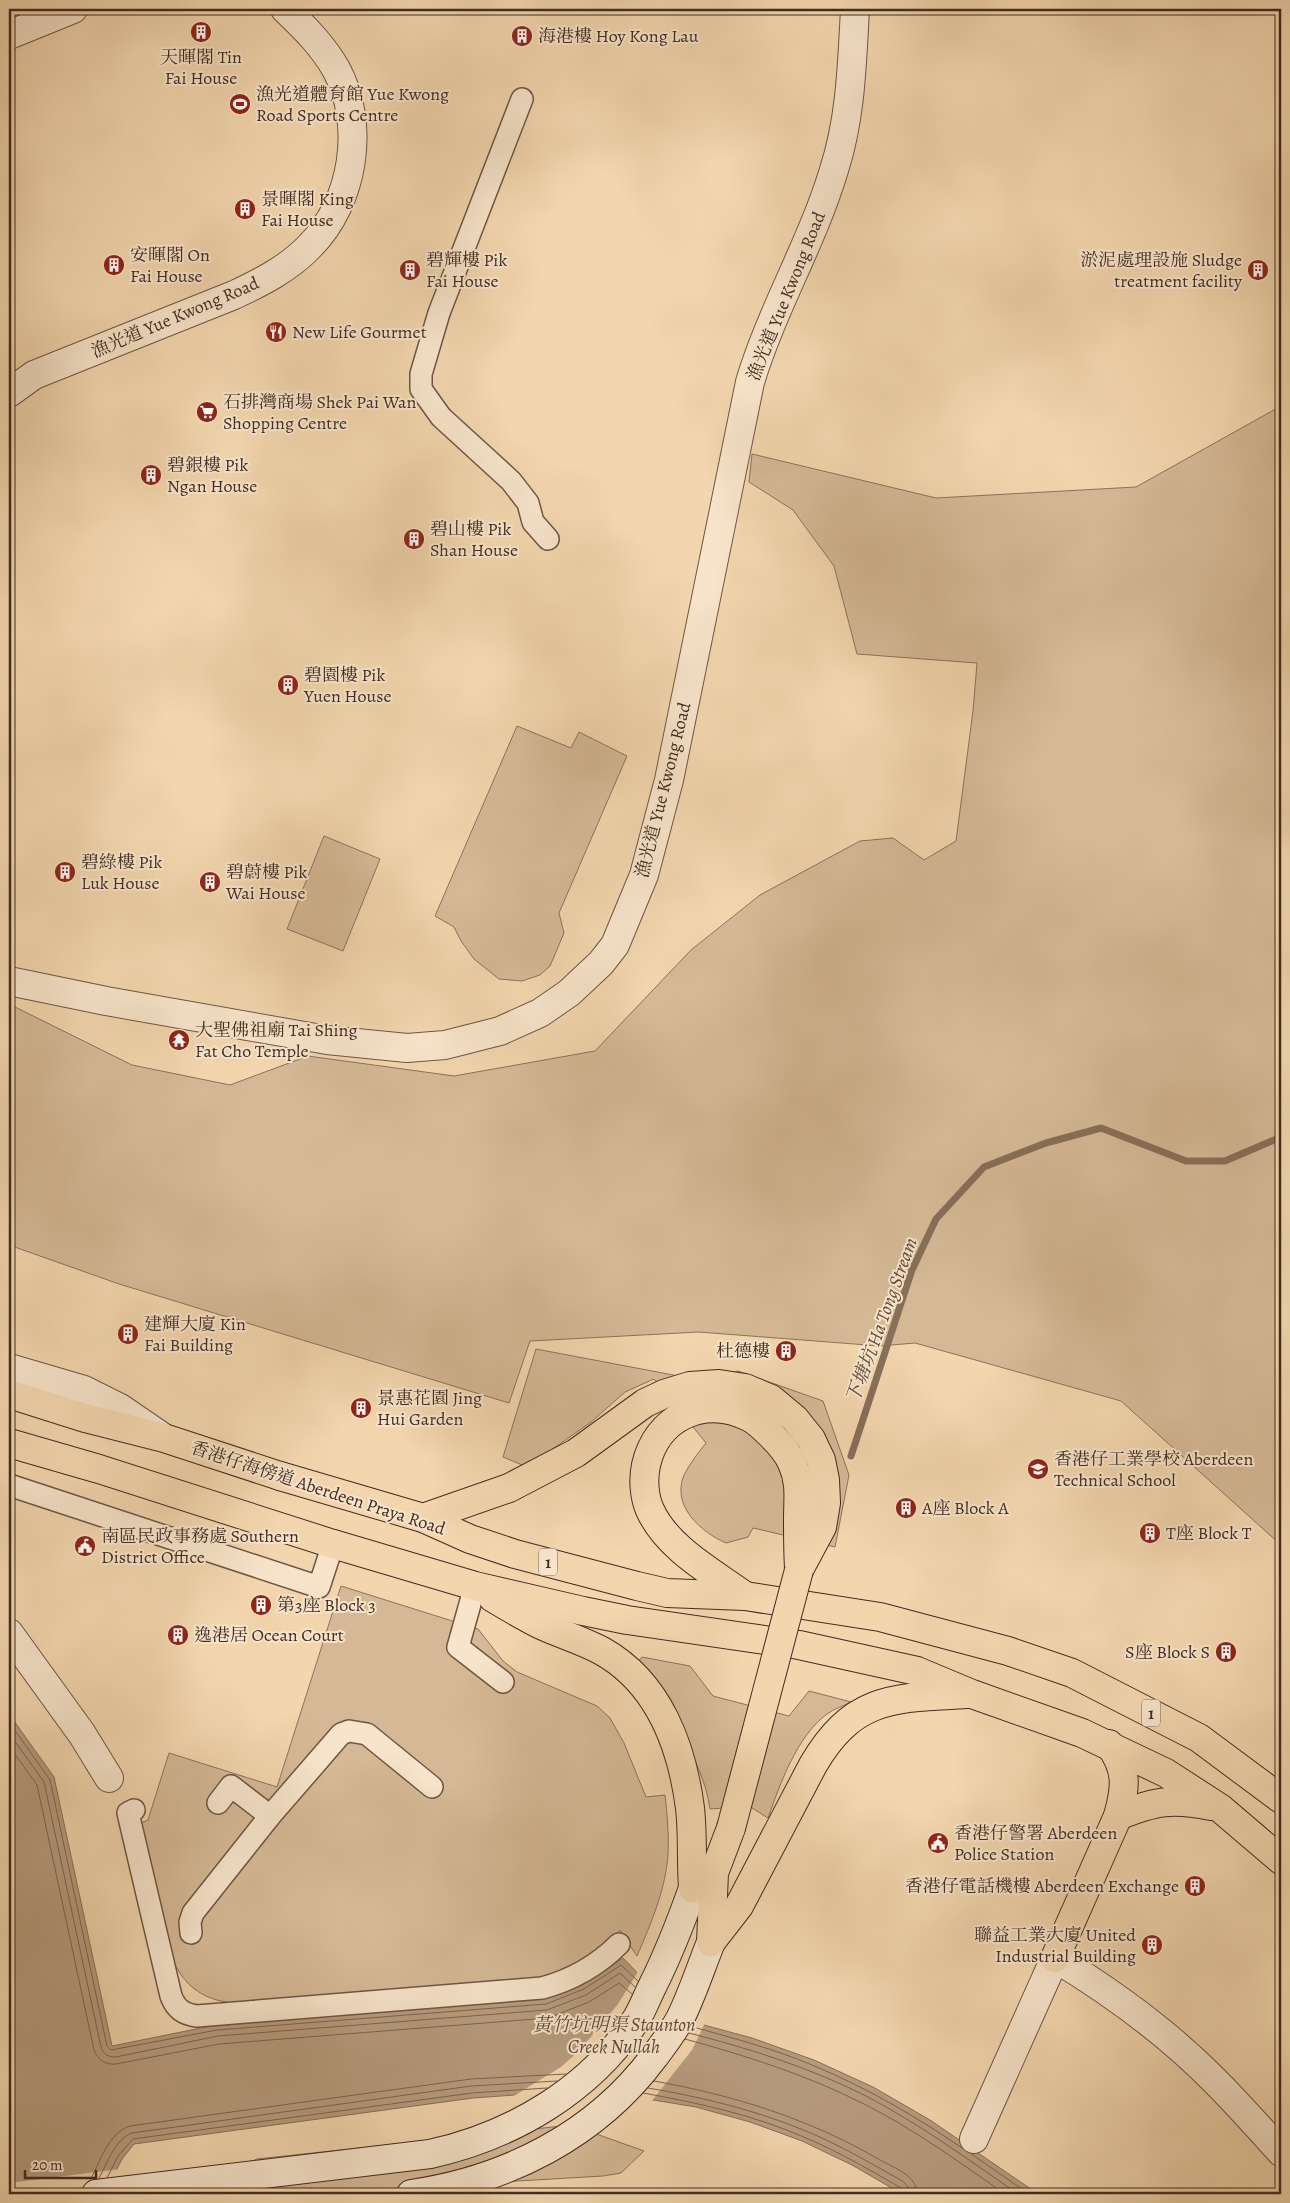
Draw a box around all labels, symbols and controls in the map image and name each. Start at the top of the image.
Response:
building icon: 天暉閣 Tin Fai House [189,20,213,44]
building icon: 海港樓 Hoy Kong Lau [510,24,534,48]
place label: 海港樓 Hoy Kong Lau [538,24,699,48]
place label: 天暉閣 Tin Fai House [160,45,242,90]
place label: 漁光道體育館 Yue Kwong Road Sports Centre [256,82,449,127]
sports icon: 漁光道體育館 Yue Kwong Road Sports Centre [228,92,252,116]
place label: 景暉閣 King Fai House [261,187,354,232]
building icon: 景暉閣 King Fai House [233,197,257,221]
street label: 漁光道 Yue Kwong Road [741,208,831,384]
place label: 安暉閣 On Fai House [130,243,210,288]
place label: 碧輝樓 Pik Fai House [426,248,507,293]
place label: 淤泥處理設施 Sludge treatment facility [1080,248,1243,293]
building icon: 安暉閣 On Fai House [102,253,126,277]
building icon: 碧輝樓 Pik Fai House [398,258,422,282]
building icon: 淤泥處理設施 Sludge treatment facility [1246,258,1270,282]
street label: 漁光道 Yue Kwong Road [87,271,263,363]
restaurant icon: New Life Gourmet [264,320,288,344]
place label: New Life Gourmet [292,320,427,344]
place label: 石排灣商場 Shek Pai Wan Shopping Centre [223,390,416,435]
supermarket icon: 石排灣商場 Shek Pai Wan Shopping Centre [195,400,219,424]
place label: 碧銀樓 Pik Ngan House [167,453,257,498]
building icon: 碧銀樓 Pik Ngan House [139,463,163,487]
place label: 碧山樓 Pik Shan House [430,517,518,562]
building icon: 碧山樓 Pik Shan House [402,527,426,551]
place label: 碧園樓 Pik Yuen House [303,663,392,708]
building icon: 碧園樓 Pik Yuen House [276,673,300,697]
street label: 漁光道 Yue Kwong Road [630,699,697,880]
place label: 碧綠樓 Pik Luk House [81,850,162,895]
building icon: 碧綠樓 Pik Luk House [53,860,77,884]
place label: 碧蔚樓 Pik Wai House [225,860,307,905]
building icon: 碧蔚樓 Pik Wai House [198,870,222,894]
place label: 大聖佛祖廟 Tai Shing Fat Cho Temple [195,1018,357,1063]
temple icon: 大聖佛祖廟 Tai Shing Fat Cho Temple [167,1028,191,1052]
water label: 下塘坑 Ha Tong Stream [840,1234,924,1407]
place label: 建輝大廈 Kin Fai Building [144,1312,246,1357]
building icon: 建輝大廈 Kin Fai Building [116,1322,140,1346]
place label: 杜德樓 [716,1339,770,1363]
building icon: 杜德樓 [774,1339,798,1363]
place label: 景惠花園 Jing Hui Garden [377,1386,482,1431]
building icon: 景惠花園 Jing Hui Garden [349,1396,373,1420]
street label: 香港仔海傍道 Aberdeen Praya Road [188,1435,449,1541]
place label: 香港仔工業學校 Aberdeen Technical School [1054,1447,1253,1492]
school or university icon: 香港仔工業學校 Aberdeen Technical School [1026,1457,1050,1481]
building icon: A座 Block A [894,1496,918,1520]
place label: A座 Block A [921,1496,1009,1520]
building icon: T座 Block T [1138,1521,1162,1545]
place label: T座 Block T [1166,1521,1252,1545]
place label: 南區民政事務處 Southern District Office [101,1524,299,1569]
public building icon: 南區民政事務處 Southern District Office [73,1534,97,1558]
road number: 1 [539,1548,557,1575]
building icon: 第3座 Block 3 [249,1593,273,1617]
place label: 第3座 Block 3 [277,1593,376,1617]
building icon: 逸港居 Ocean Court [166,1623,190,1647]
place label: 逸港居 Ocean Court [194,1623,344,1647]
place label: S座 Block S [1125,1640,1210,1664]
building icon: S座 Block S [1214,1640,1238,1664]
road number: 1 [1142,1700,1160,1726]
place label: 香港仔警署 Aberdeen Police Station [954,1821,1117,1866]
public building icon: 香港仔警署 Aberdeen Police Station [926,1831,950,1855]
place label: 香港仔電話機樓 Aberdeen Exchange [905,1874,1179,1898]
building icon: 香港仔電話機樓 Aberdeen Exchange [1183,1874,1207,1898]
place label: 聯益工業大廈 United Industrial Building [974,1923,1136,1968]
building icon: 聯益工業大廈 United Industrial Building [1140,1933,1164,1957]
water label: 黃竹坑明渠 Staunton Creek Nullah [533,2012,695,2060]
scale bar [25,2148,96,2180]
text: 20 m [32,2155,63,2175]

